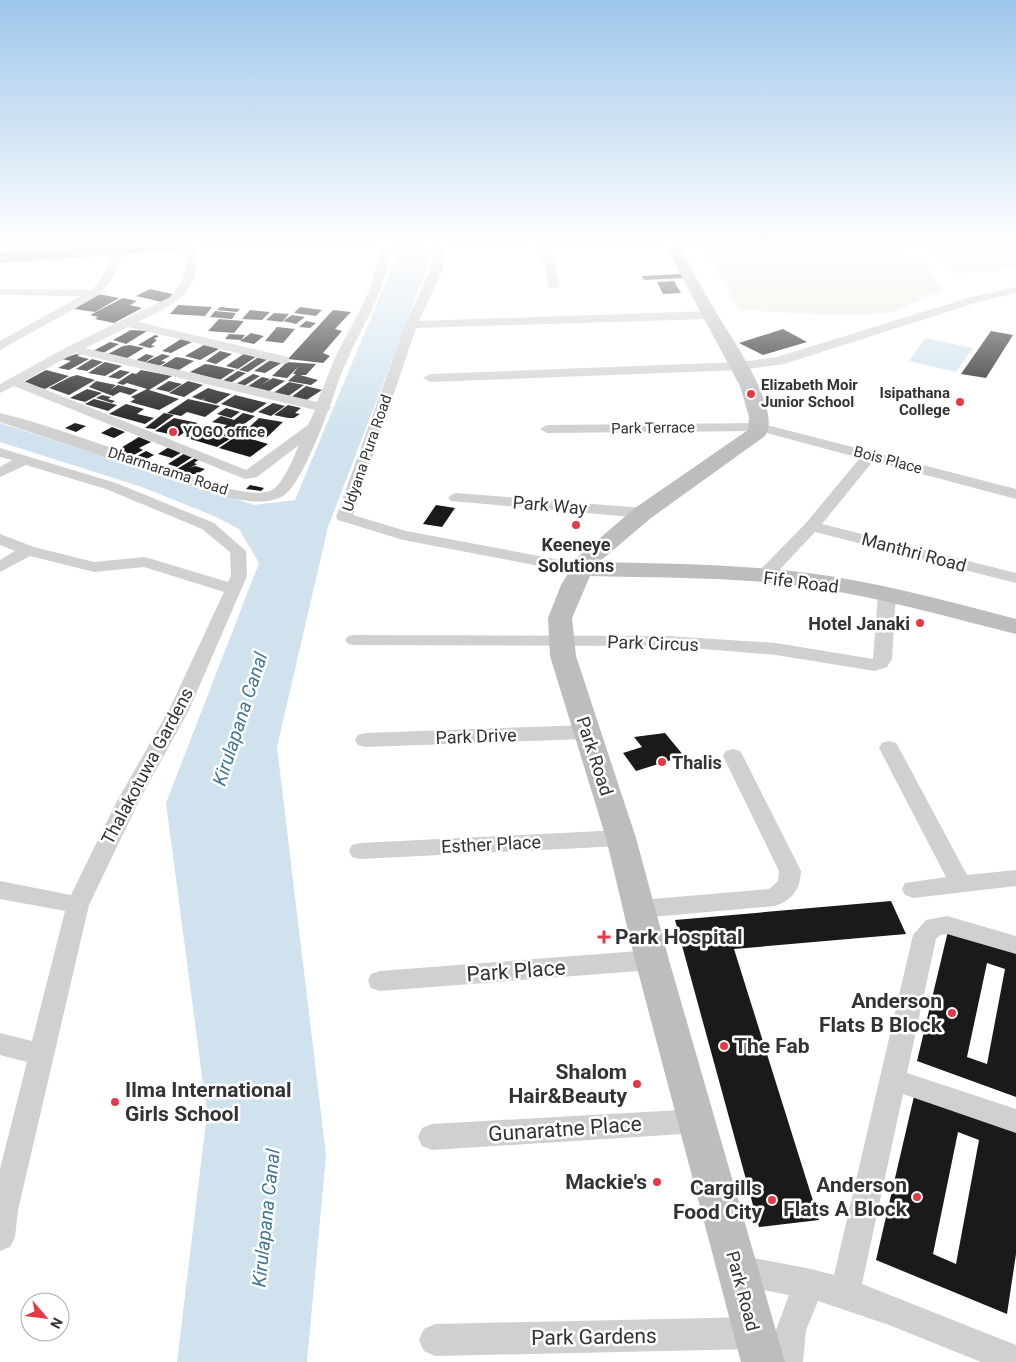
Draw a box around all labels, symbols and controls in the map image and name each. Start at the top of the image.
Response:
place label: Elizabeth Moir Junior School [761,376,858,411]
place label: Isipathana College [880,384,950,419]
marker: Elizabeth Moir Junior School [745,388,757,400]
street label: Udyana Pura Road [339,392,395,514]
marker: Isipathana College [954,396,966,408]
street label: Park Terrace [611,418,695,438]
place label: YOGO office [183,423,265,441]
marker: YOGO office [167,426,179,438]
street label: Bois Place [852,442,924,478]
street label: Dharmarama Road [106,443,230,499]
street label: Park Way [512,491,589,519]
marker: Keeneye Solutions [570,519,582,531]
street label: Manthri Road [859,528,969,576]
place label: Keeneye Solutions [538,534,614,576]
street label: Fife Road [762,567,840,597]
place label: Hotel Janaki [808,613,910,634]
marker: Hotel Janaki [914,617,926,629]
street label: Park Circus [607,631,699,655]
water label: Kirulapana Canal [208,649,273,789]
street label: Thalakotuwa Gardens [97,684,197,848]
street label: Park Road [572,714,618,798]
street label: Park Drive [435,724,517,748]
place label: Thalis [672,752,722,773]
marker: Thalis [656,756,668,768]
street label: Esther Place [441,831,541,857]
place label: Park Hospital [615,925,743,949]
marker: Park Hospital [597,930,611,944]
street label: Park Place [466,956,566,986]
place label: Anderson Flats B Block [819,989,943,1037]
marker: Anderson Flats B Block [946,1007,958,1019]
place label: The Fab [734,1034,810,1058]
marker: The Fab [718,1040,730,1052]
place label: Shalom Hair&Beauty [508,1060,627,1108]
place label: Ilma International Girls School [125,1078,292,1126]
marker: Shalom Hair&Beauty [631,1078,643,1090]
marker: Ilma International Girls School [109,1096,121,1108]
street label: Gunaratne Place [487,1112,643,1146]
water label: Kirulapana Canal [247,1147,285,1288]
place label: Mackie's [565,1170,647,1194]
place label: Anderson Flats A Block [783,1173,908,1221]
marker: Mackie's [651,1176,663,1188]
place label: Cargills Food City [673,1176,762,1224]
marker: Anderson Flats A Block [911,1191,923,1203]
marker: Cargills Food City [766,1194,778,1206]
street label: Park Road [722,1249,764,1333]
north arrow [20,1292,70,1342]
text: N [47,1315,66,1331]
street label: Park Gardens [531,1324,657,1350]

